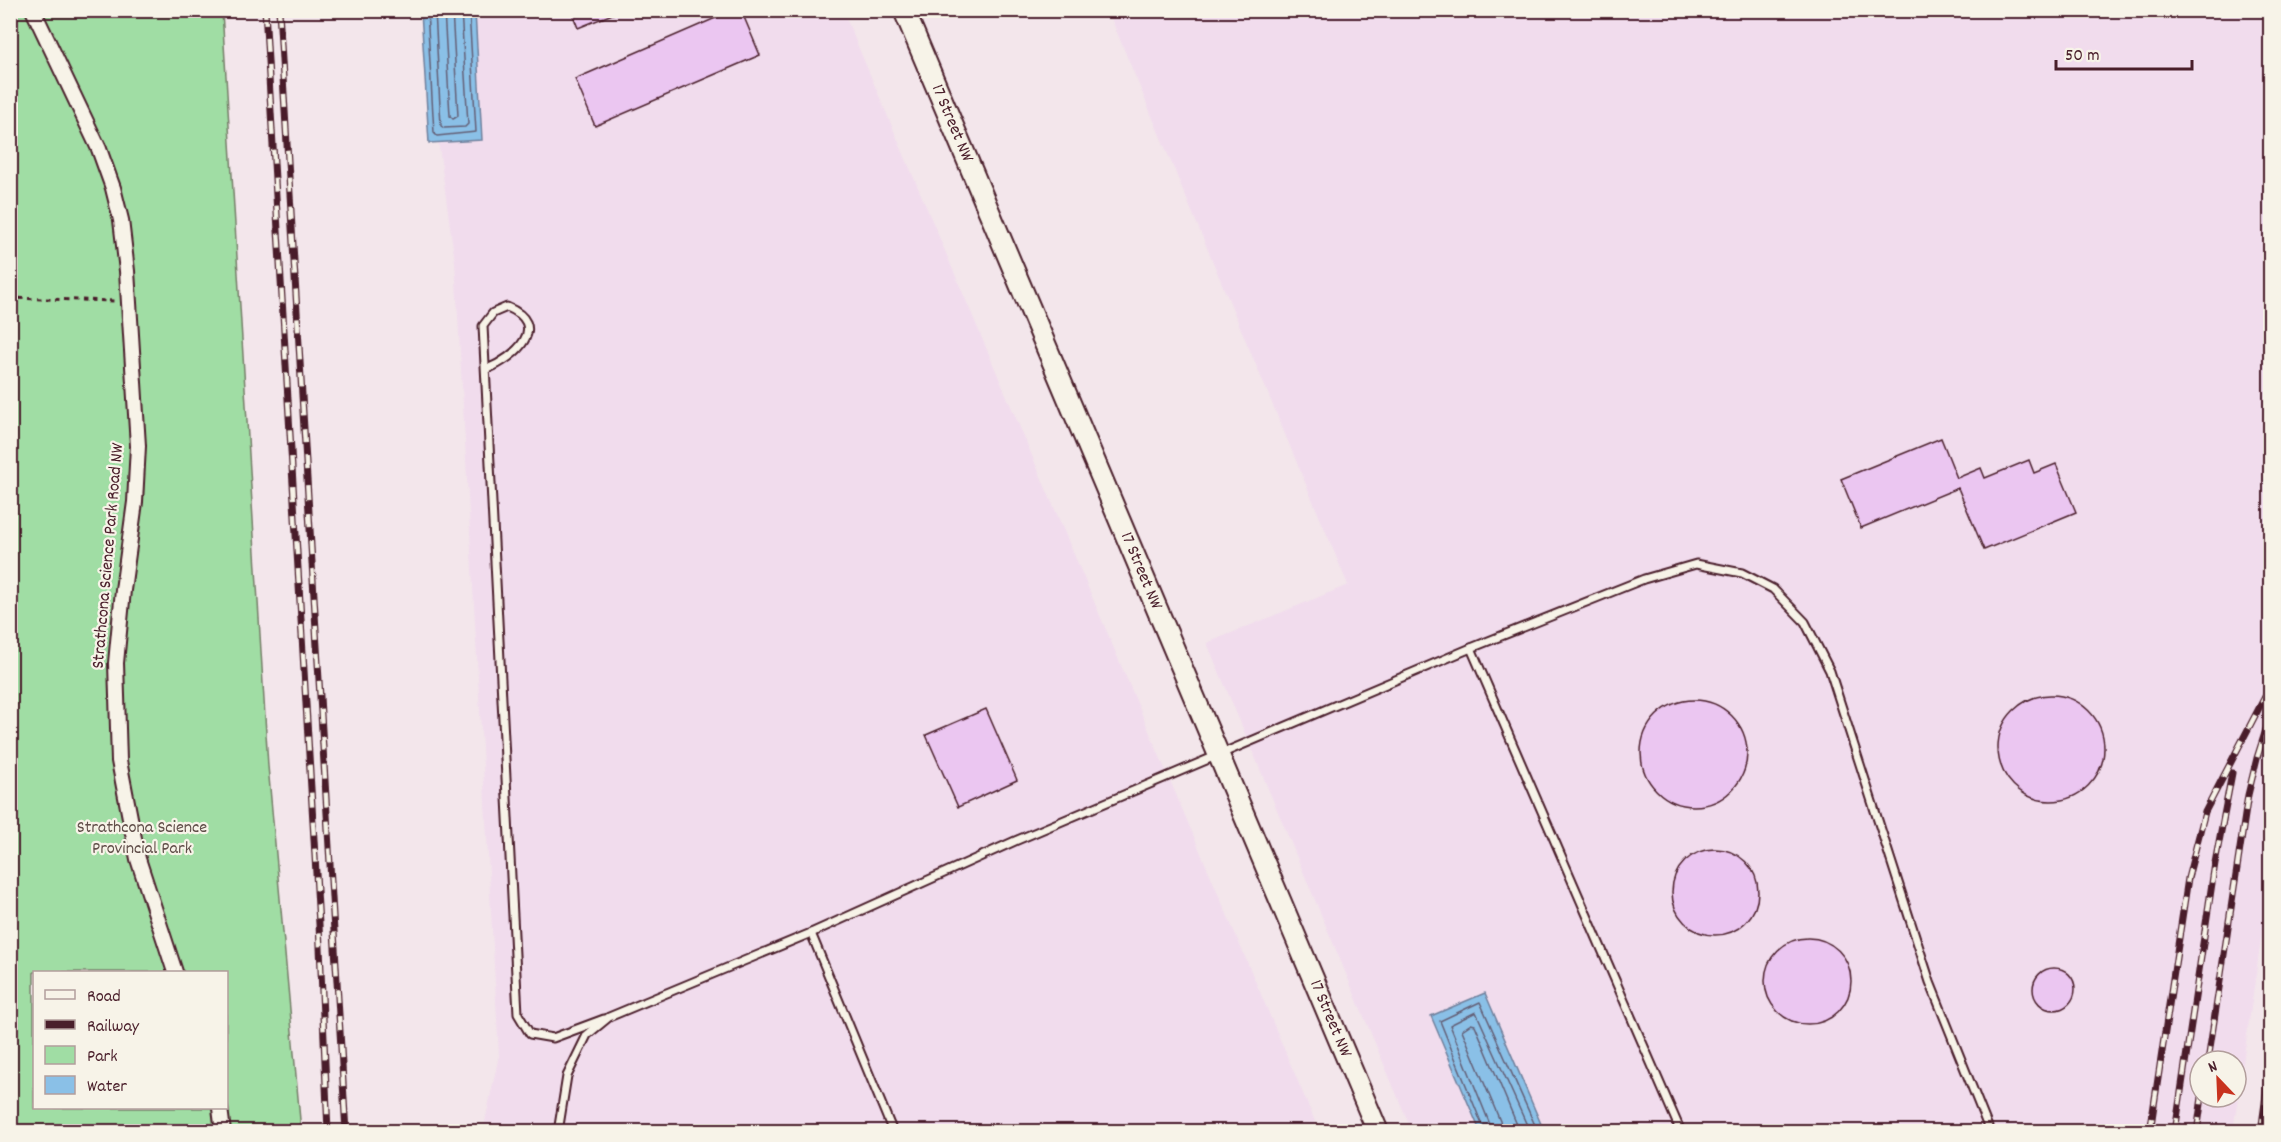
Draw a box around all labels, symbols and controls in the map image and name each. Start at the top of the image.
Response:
scale bar [2056,33,2192,71]
text: 50 m [2065,44,2100,69]
street label: 17 Street NW [924,81,980,167]
street label: Strathcona Science Park Road NW [87,441,131,670]
street label: 17 Street NW [1113,528,1169,614]
park label: Strathcona Science Provincial Park [77,816,207,862]
legend [33,971,228,1109]
street label: 17 Street NW [1303,976,1358,1062]
text: Road [87,985,121,1010]
text: Railway [87,1015,140,1040]
text: Park [87,1045,118,1070]
north arrow [2188,1049,2248,1109]
text: N [2205,1055,2221,1080]
text: Water [87,1075,127,1100]

